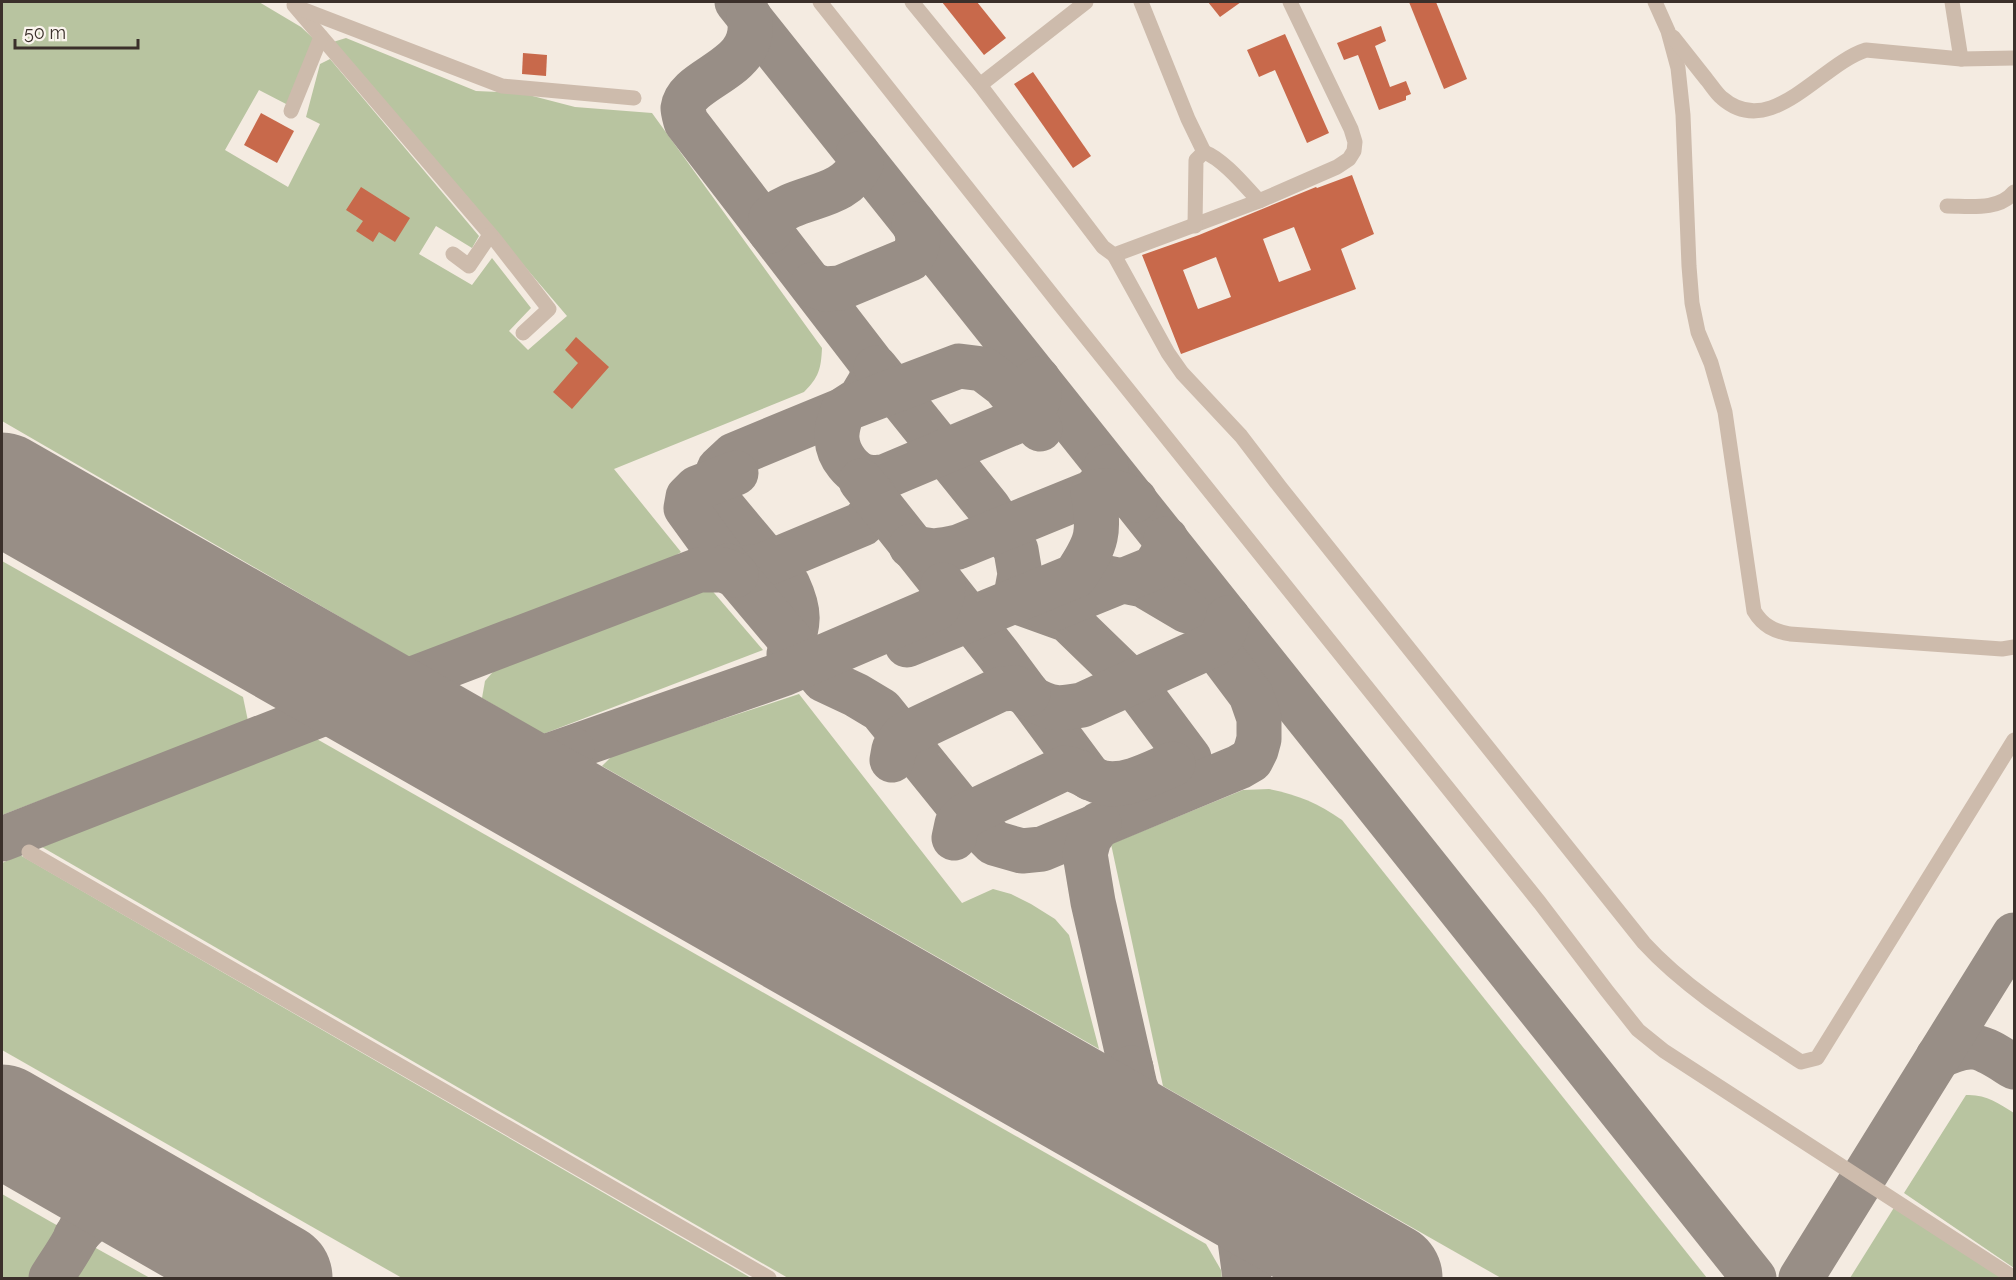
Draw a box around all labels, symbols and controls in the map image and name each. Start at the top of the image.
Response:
scale bar [15,12,138,50]
text: 50 m [24,22,66,43]

